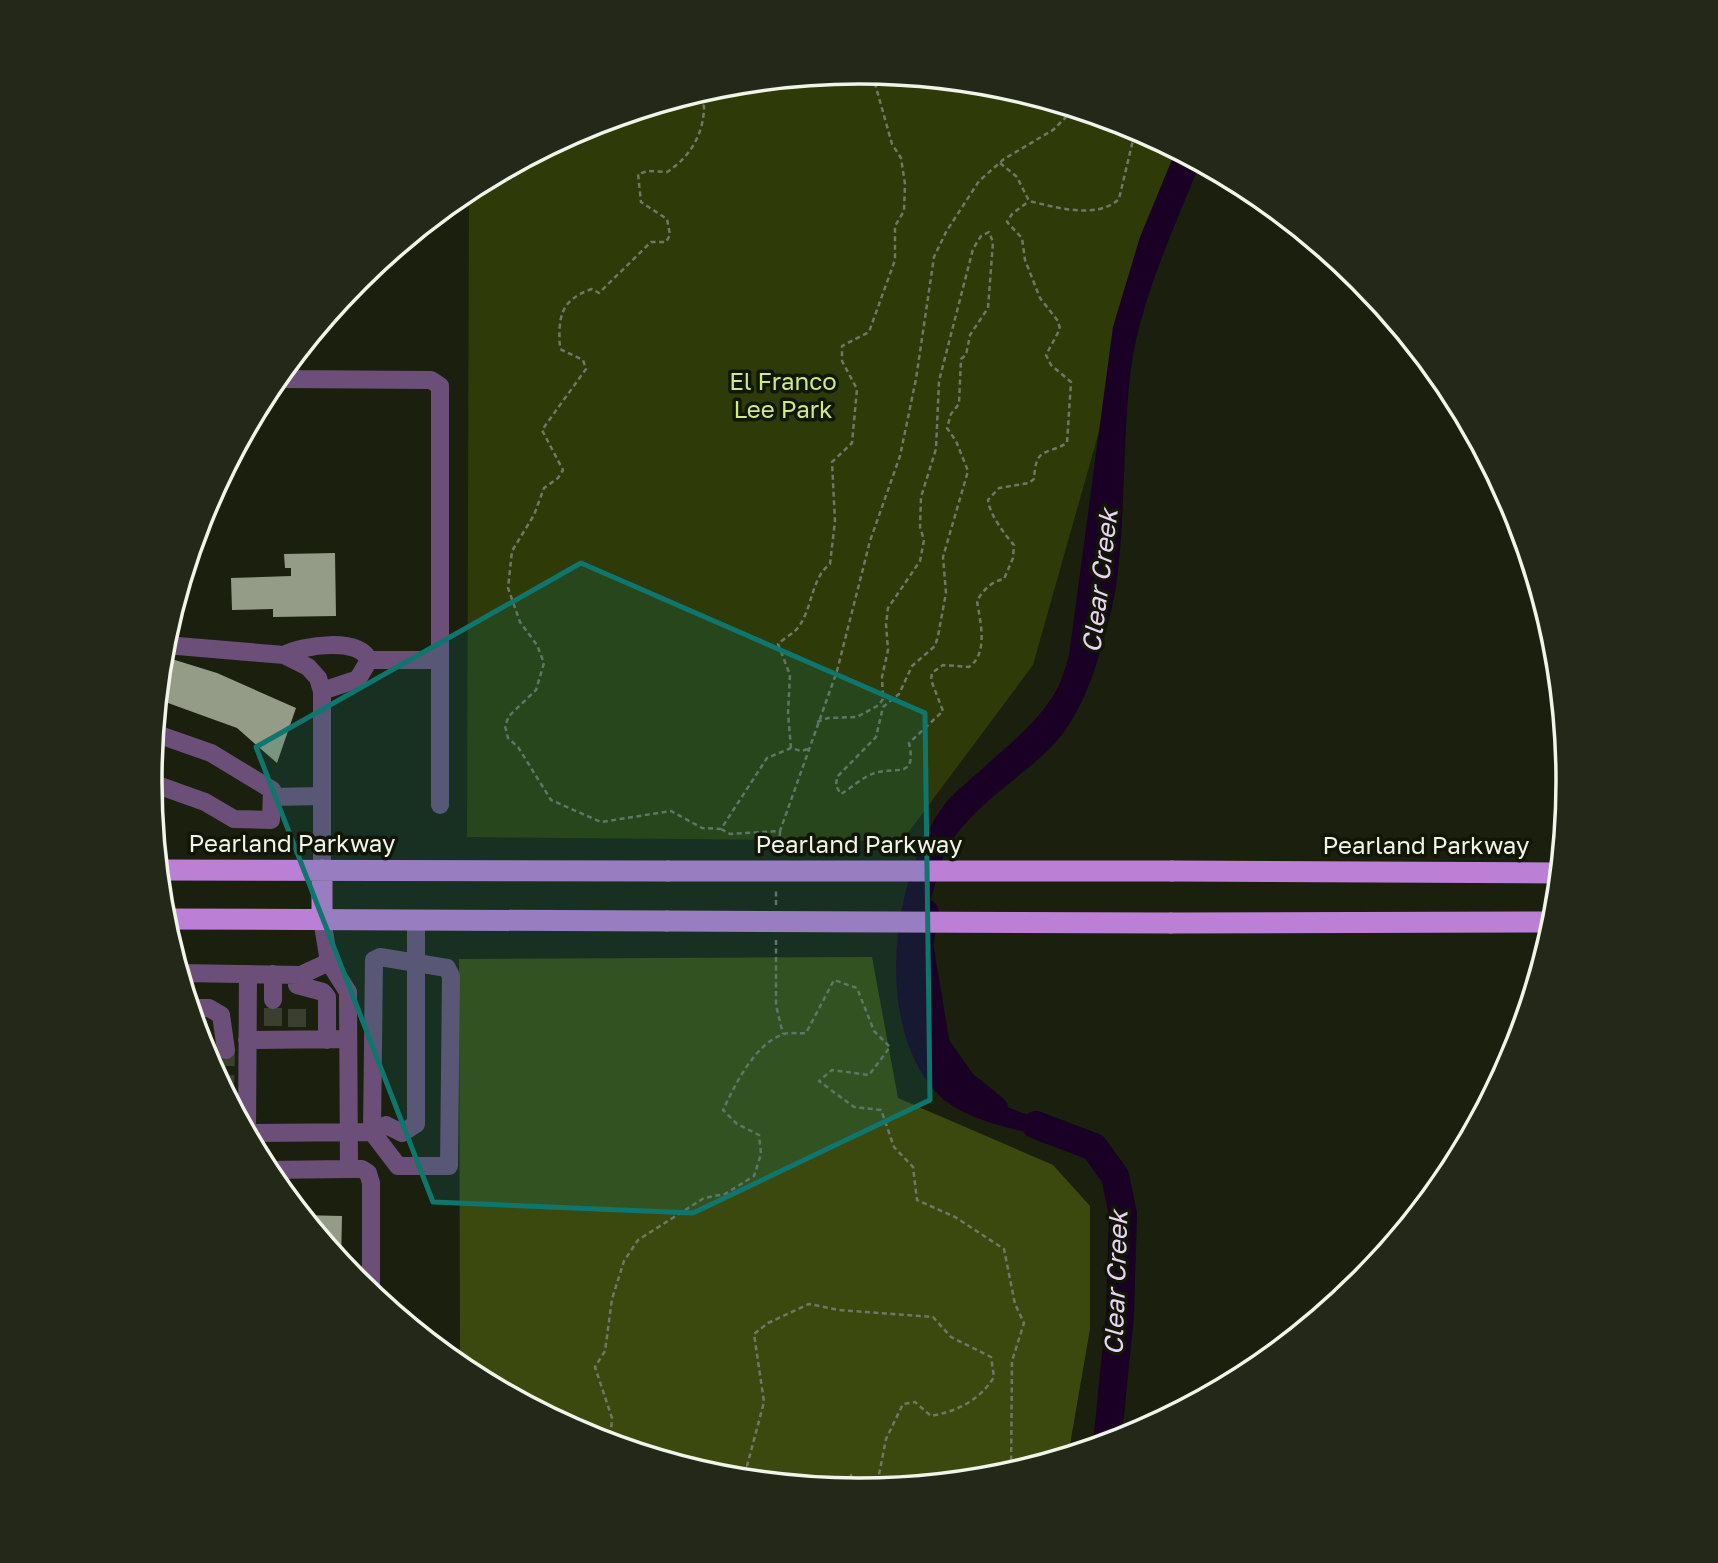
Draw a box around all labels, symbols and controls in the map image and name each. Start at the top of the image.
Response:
park label: El Franco Lee Park [729,366,837,423]
water label: Clear Creek [1075,505,1124,655]
street label: Pearland Parkway [189,828,395,857]
street label: Pearland Parkway [756,829,962,858]
street label: Pearland Parkway [1323,830,1529,859]
water label: Clear Creek [1097,1208,1134,1356]

